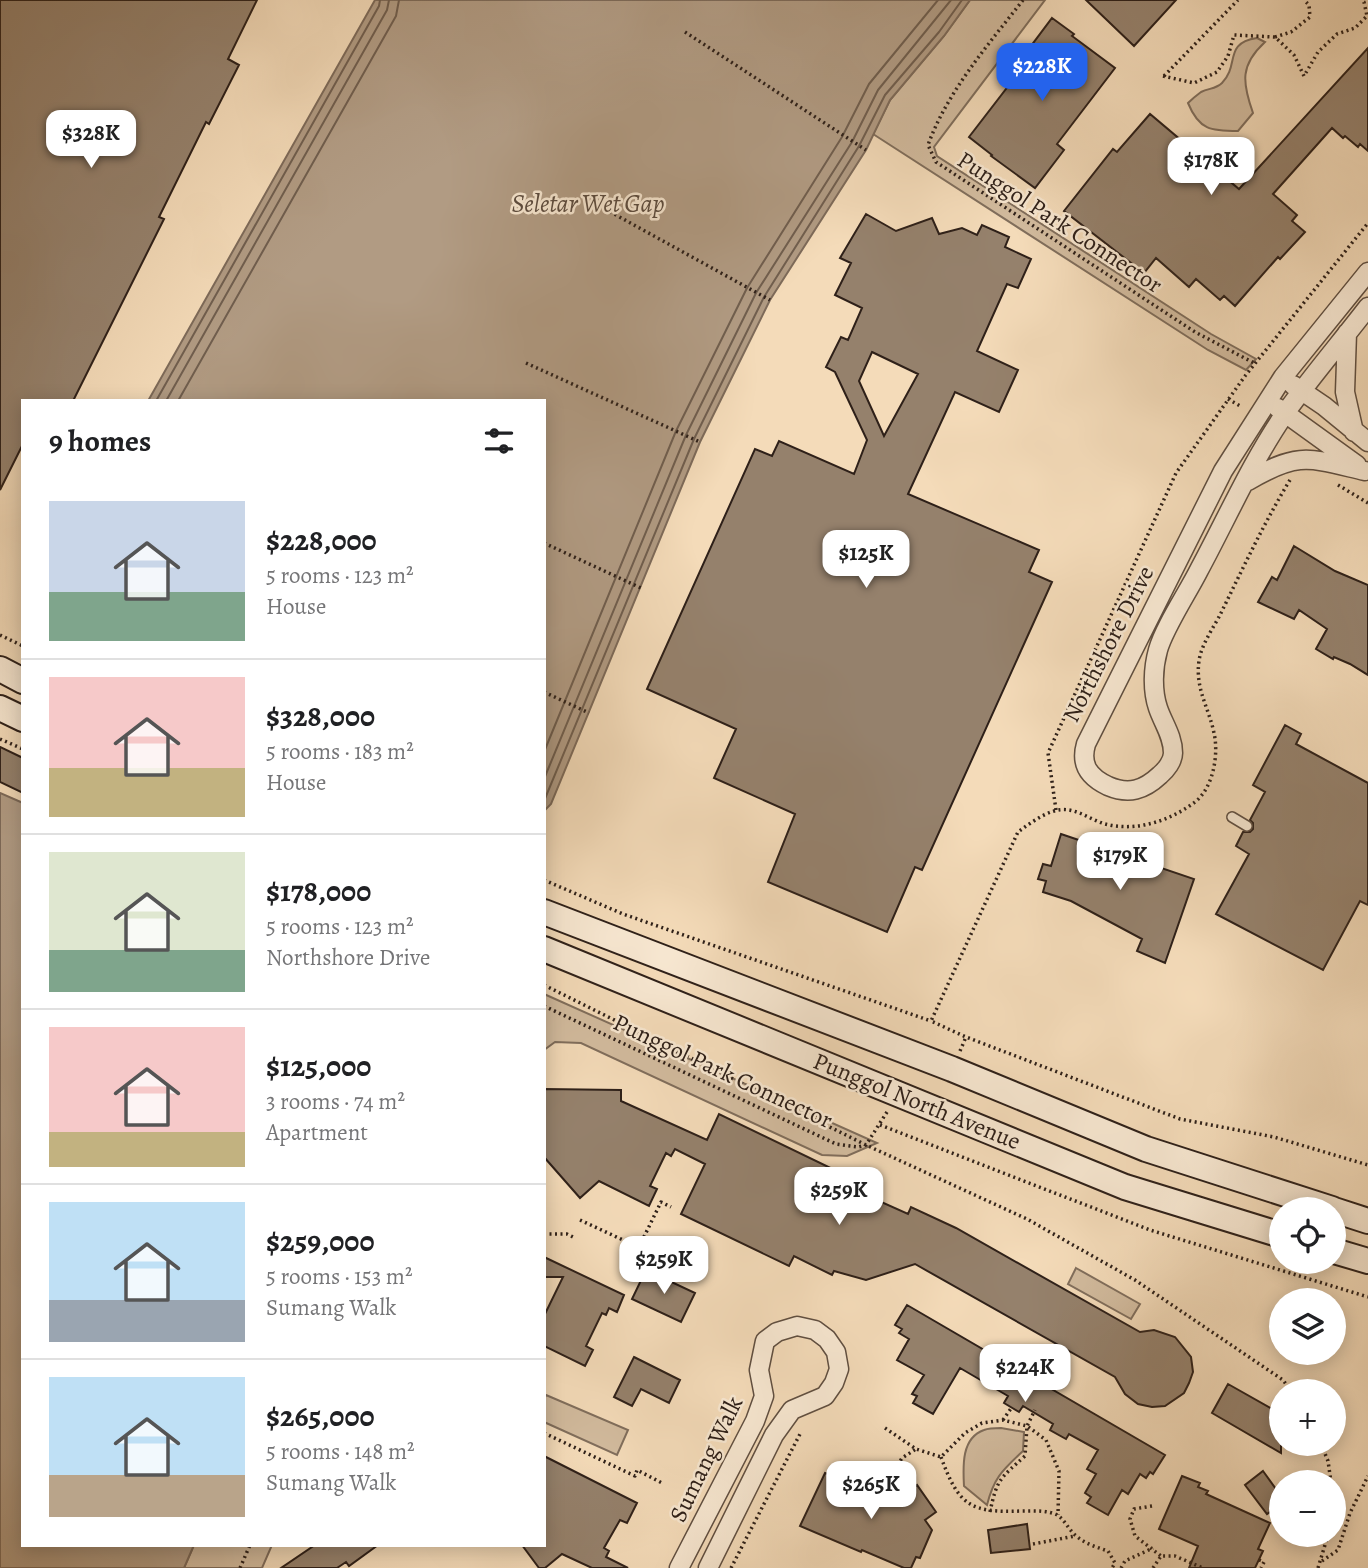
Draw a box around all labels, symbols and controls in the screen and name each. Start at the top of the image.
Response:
pin: $228K [993,43,1091,103]
text: $228K [1012,50,1072,81]
pin: $328K [42,110,140,170]
text: $328K [62,117,120,148]
pin: $178K [1162,138,1260,197]
street label: Punggol Park Connector [951,144,1169,300]
text: $178K [1184,144,1238,175]
water label: Seletar Wet Gap [511,186,665,221]
text: 9 homes [49,421,151,461]
icon: filters [480,422,518,460]
text: $228,000 [266,520,377,560]
icon: home [105,529,189,613]
pin: $125K [817,530,915,590]
text: $125K [839,537,894,568]
text: 5 rooms · 123 m² [266,560,414,591]
street label: Northshore Drive [1055,560,1161,728]
text: House [266,591,326,622]
text: $328,000 [266,696,375,736]
icon: home [105,705,189,789]
text: 5 rooms · 183 m² [266,736,414,767]
text: House [266,767,326,798]
pin: $179K [1071,832,1169,892]
text: $179K [1093,839,1147,870]
text: $178,000 [266,871,371,911]
icon: home [105,880,189,964]
text: 5 rooms · 123 m² [266,911,414,942]
text: Northshore Drive [266,942,430,973]
street label: Punggol Park Connector [608,1006,838,1136]
street label: Punggol North Avenue [809,1045,1025,1157]
text: $125,000 [266,1046,371,1086]
icon: home [105,1055,189,1139]
text: 3 rooms · 74 m² [266,1086,405,1117]
text: Apartment [266,1117,368,1148]
pin: $259K [790,1168,888,1227]
text: $259K [810,1174,868,1205]
map controls [1269,1197,1346,1547]
button: locate [1269,1197,1346,1274]
text: $259,000 [266,1221,375,1261]
icon: home [105,1230,189,1314]
pin: $259K [615,1236,713,1296]
text: $259K [635,1243,693,1274]
text: 5 rooms · 153 m² [266,1261,413,1292]
button: layers [1269,1288,1346,1365]
text: Sumang Walk [266,1292,397,1323]
pin: $224K [976,1344,1074,1404]
text: $224K [996,1351,1054,1382]
button: + [1269,1379,1346,1456]
street label: Sumang Walk [662,1391,750,1527]
text: $265,000 [266,1396,375,1436]
icon: home [105,1405,189,1489]
text: 5 rooms · 148 m² [266,1436,415,1467]
pin: $265K [822,1462,920,1521]
text: Sumang Walk [266,1467,397,1498]
text: $265K [842,1468,900,1499]
button: − [1269,1470,1346,1547]

